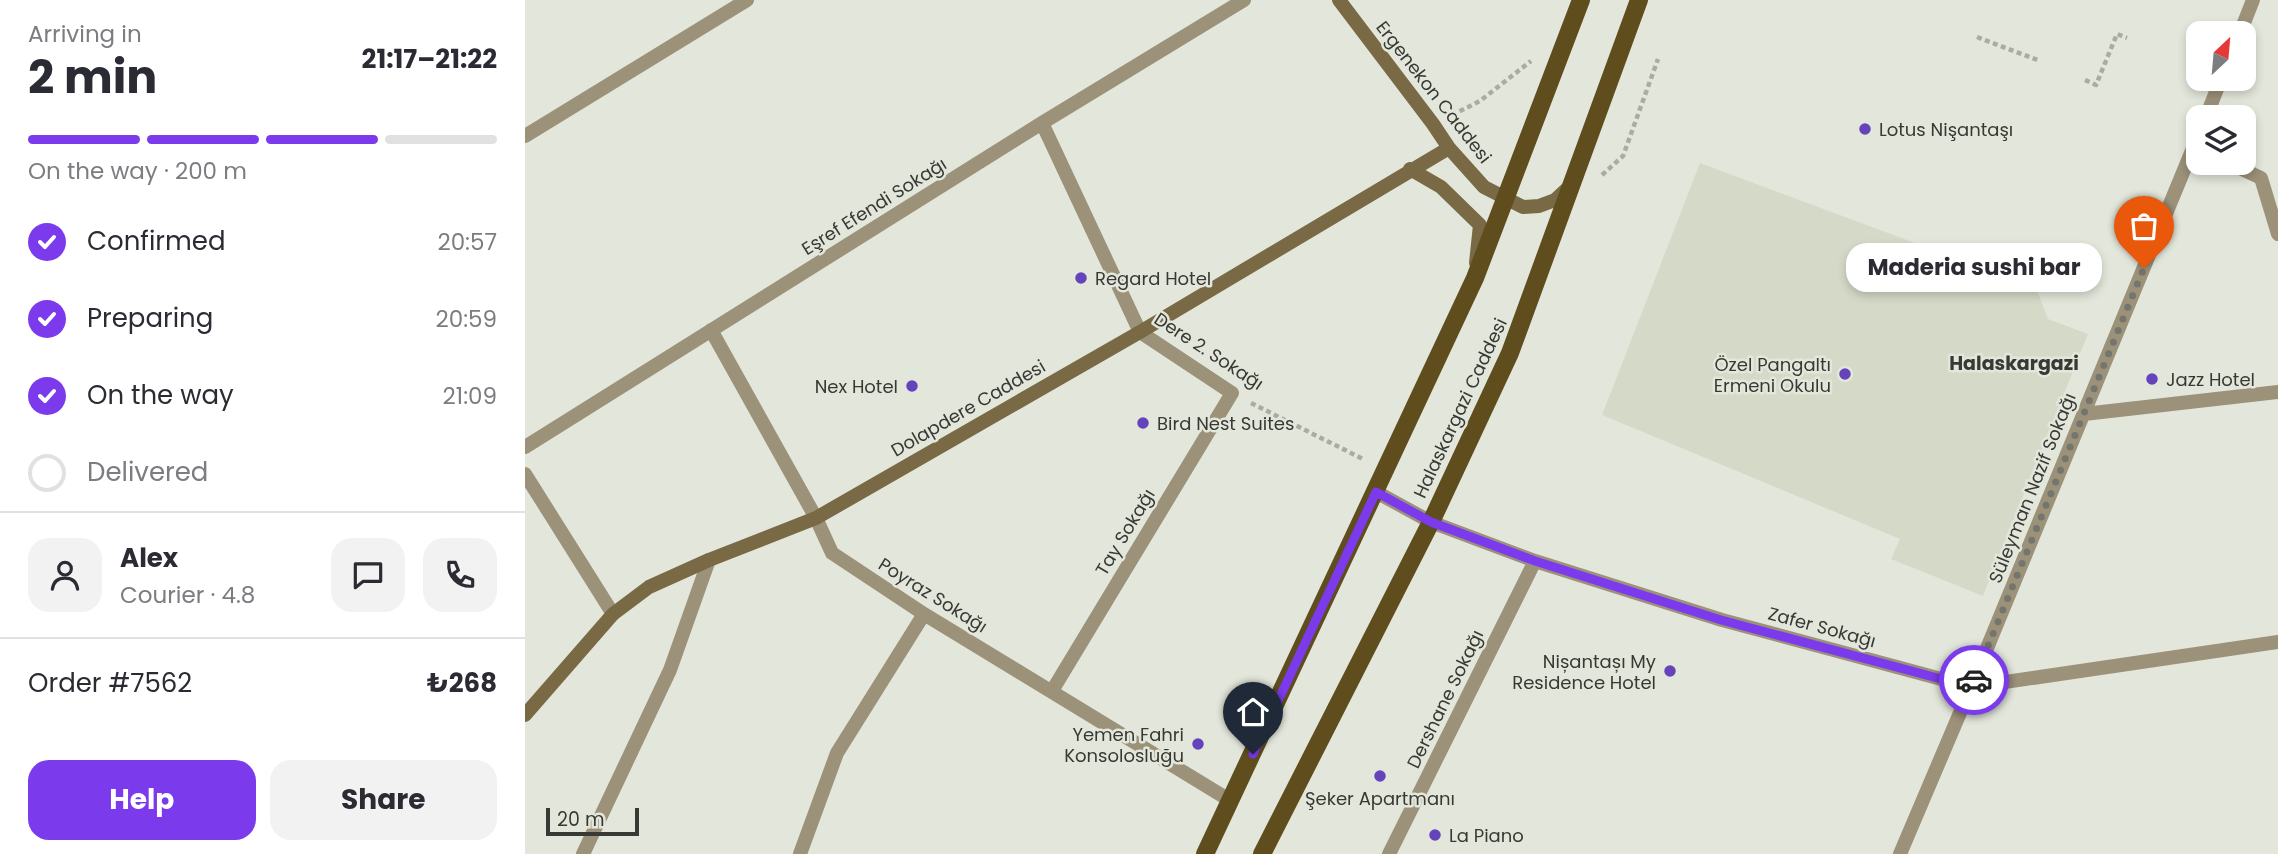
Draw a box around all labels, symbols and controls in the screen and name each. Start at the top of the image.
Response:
street label: Ergenekon Caddesi [1370,16,1498,168]
text: Arriving in [28,18,142,50]
north arrow [2186,21,2256,91]
map controls [2186,21,2256,175]
text: 21:17–21:22 [362,41,497,77]
text: 2 min [28,45,157,109]
button: layers [2186,105,2256,175]
place label: Lotus Nişantaşı [1879,117,2013,142]
marker: Lotus Nişantaşı [1857,121,1873,137]
street label: Eşref Efendi Sokağı [797,151,951,261]
text: On the way · 200 m [28,155,247,187]
pin [2114,196,2174,268]
icon: bag [2125,207,2163,245]
icon: check [28,223,66,261]
text: Confirmed [87,223,225,259]
text: 20:57 [437,226,497,258]
callout: Maderia sushi bar [1847,244,2102,292]
text: Maderia sushi bar [1867,251,2081,283]
place label: Regard Hotel [1095,266,1211,291]
marker: Regard Hotel [1073,270,1089,286]
icon: check [28,300,66,338]
text: Preparing [87,300,213,336]
text: 20:59 [435,303,497,335]
street label: Dere 2. Sokağı [1150,306,1268,396]
street label: Halaskargazi Caddesi [1407,314,1513,502]
district label: Halaskargazi [1949,350,2079,377]
place label: Özel Pangaltı Ermeni Okulu [1714,352,1831,398]
street label: Dolapdere Caddesi [886,354,1050,462]
marker: Özel Pangaltı Ermeni Okulu [1837,366,1853,382]
place label: Jazz Hotel [2166,367,2255,392]
marker: Jazz Hotel [2144,371,2160,387]
place label: Nex Hotel [815,374,898,399]
icon: check [28,377,66,415]
text: On the way [87,377,234,413]
marker: Nex Hotel [904,378,920,394]
text: 21:09 [443,380,497,412]
street label: Süleyman Nazif Sokağı [1982,389,2082,587]
place label: Bird Nest Suites [1157,411,1294,436]
marker: Bird Nest Suites [1135,415,1151,431]
text: Delivered [87,454,208,490]
street label: Tay Sokağı [1089,484,1161,580]
button: person [28,538,102,612]
button: chat [331,538,405,612]
button: phone [423,538,497,612]
text: Alex [120,540,178,576]
street label: Poyraz Sokağı [874,552,992,638]
text: Courier · 4.8 [120,579,255,611]
street label: Zafer Sokağı [1765,601,1879,653]
street label: Dershane Sokağı [1401,626,1489,772]
courier [1939,645,2009,715]
place label: Nișantașı My Residence Hotel [1512,649,1656,695]
icon: car [1955,661,1993,699]
marker: Nișantașı My Residence Hotel [1662,663,1678,679]
text: Order #7562 [28,665,192,701]
text: ₺268 [427,665,497,701]
pin [1223,682,1283,754]
icon: home [1234,693,1272,731]
place label: Yemen Fahri Konsolosluğu [1064,722,1184,768]
marker: Yemen Fahri Konsolosluğu [1190,736,1206,752]
button: Help [28,760,256,840]
button: Share [270,760,497,840]
marker: Şeker Apartmanı [1372,768,1388,784]
place label: Şeker Apartmanı [1305,786,1455,811]
scale bar [546,805,639,837]
text: 20 m [557,806,605,833]
place label: La Piano [1449,823,1524,848]
marker: La Piano [1427,827,1443,843]

